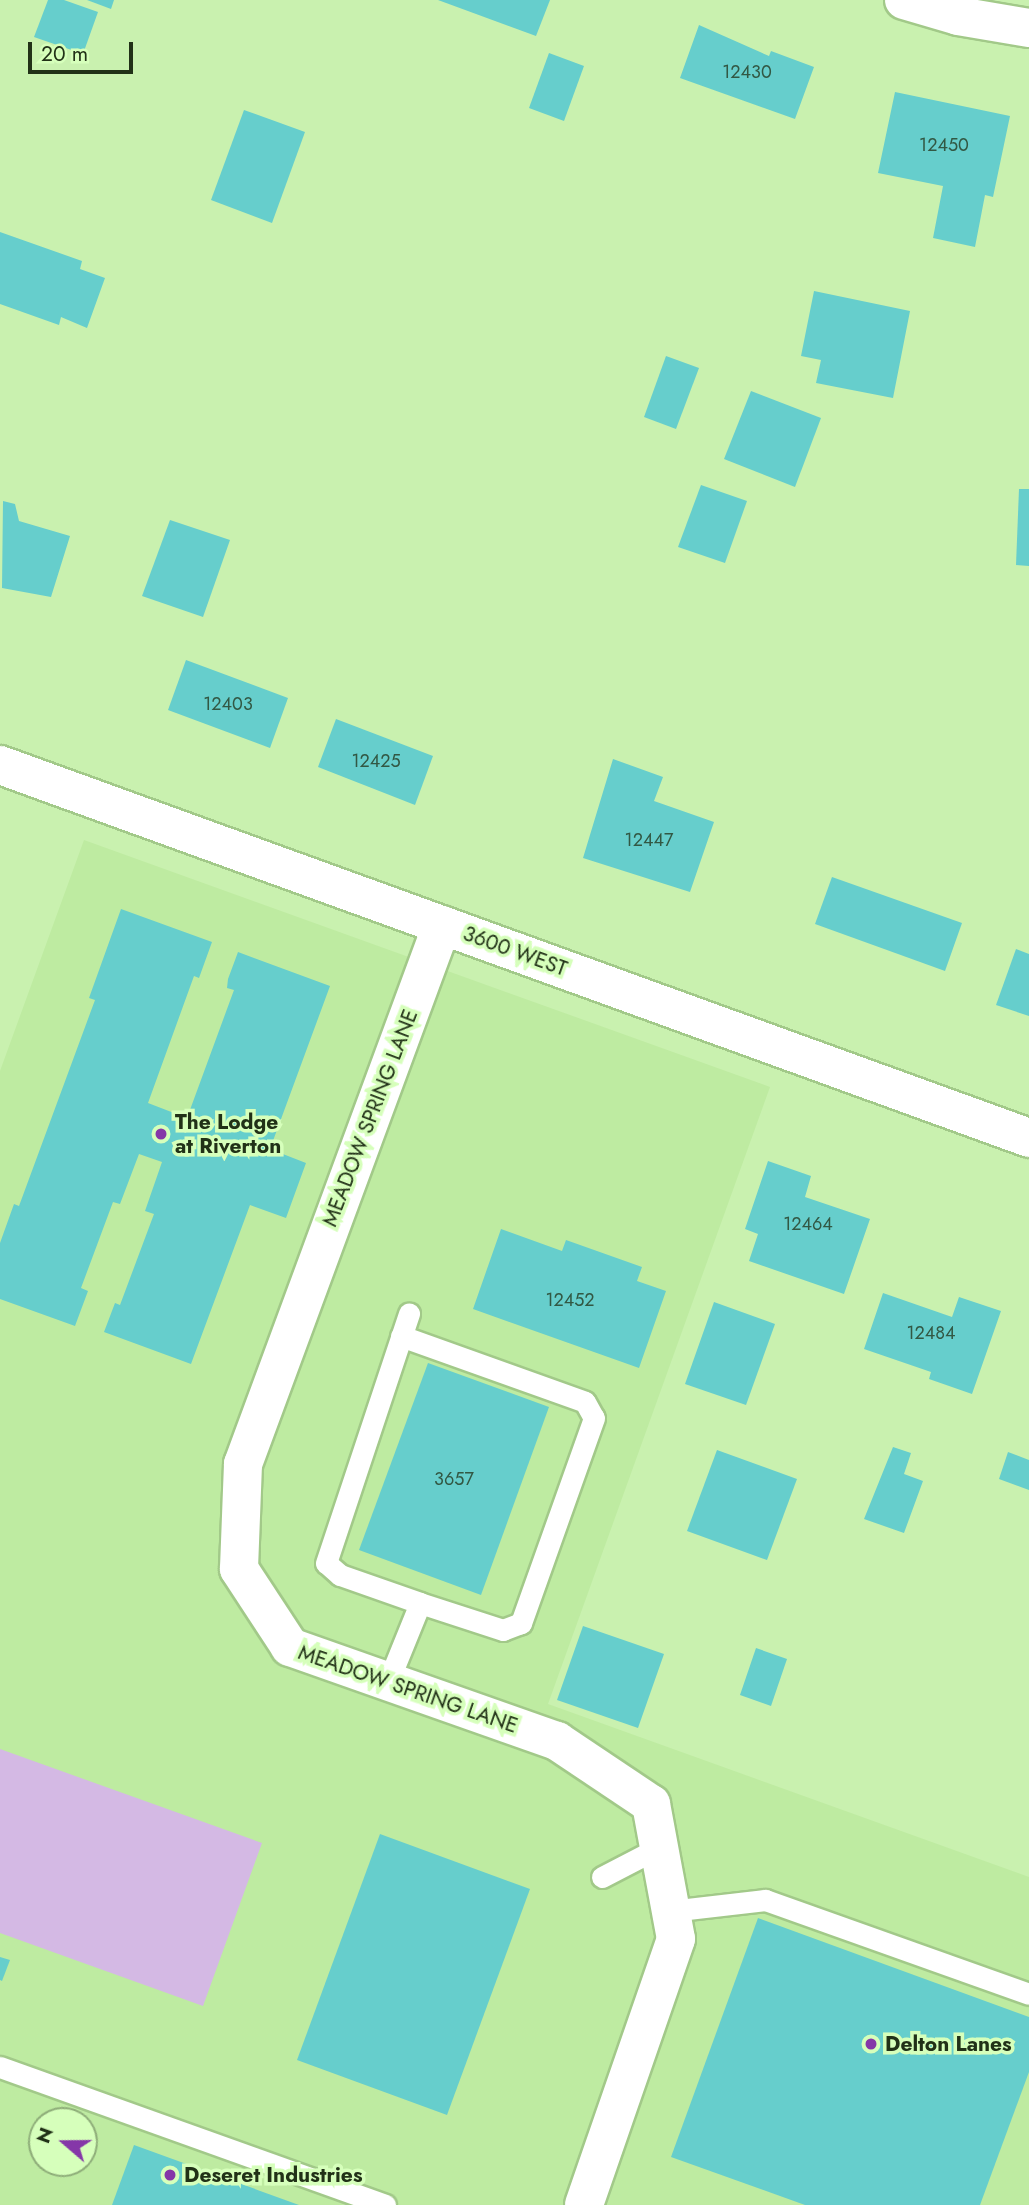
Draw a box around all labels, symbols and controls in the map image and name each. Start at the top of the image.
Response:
scale bar [32,28,136,72]
text: 20 m [41,39,88,69]
house number: 12430 [722,61,772,83]
house number: 12450 [919,134,969,156]
house number: 12403 [203,693,253,715]
house number: 12425 [351,750,401,772]
house number: 12447 [625,829,673,851]
street label: 3600 WEST [460,921,570,981]
street label: MEADOW SPRING LANE [317,1006,423,1230]
place label: The Lodge at Riverton [175,1109,281,1159]
marker: The Lodge at Riverton [153,1126,169,1142]
house number: 12464 [783,1213,833,1235]
house number: 12452 [545,1289,595,1311]
house number: 12484 [906,1322,956,1344]
house number: 3657 [434,1468,474,1490]
street label: MEADOW SPRING LANE [295,1640,521,1738]
place label: Delton Lanes [885,2031,1012,2057]
marker: Delton Lanes [863,2036,879,2052]
north arrow [28,2107,98,2177]
text: N [29,2124,60,2147]
place label: Deseret Industries [184,2162,362,2188]
marker: Deseret Industries [162,2167,178,2183]

